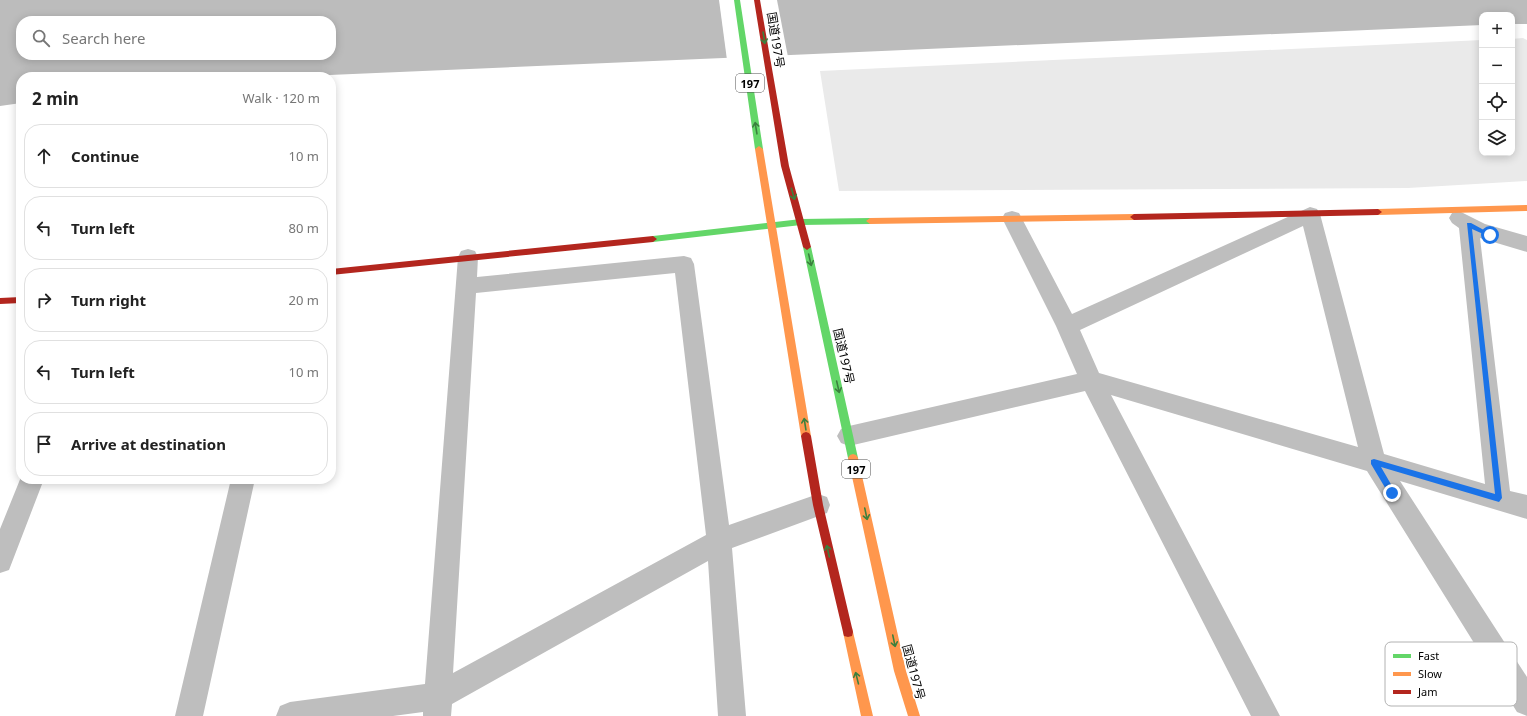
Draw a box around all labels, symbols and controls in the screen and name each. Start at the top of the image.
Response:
street label: 国道197号 [763,11,789,69]
map controls [1479,12,1515,156]
button: + [1479,12,1515,48]
search box [16,16,336,60]
icon: search [30,27,52,49]
text: Search here [62,28,145,48]
one-way arrow [760,32,768,45]
button: − [1479,48,1515,84]
road number: 197 [736,74,764,92]
button: locate [1479,84,1515,120]
text: 2 min [32,87,79,110]
text: Walk · 120 m [242,89,320,107]
button: layers [1479,120,1515,156]
one-way arrow [752,122,760,135]
icon: ahead [33,145,55,167]
text: Continue [71,146,139,166]
text: 10 m [289,147,319,165]
one-way arrow [790,187,797,200]
icon: left [33,217,55,239]
text: Turn left [71,218,135,238]
text: 80 m [289,219,319,237]
route start [1481,226,1499,244]
one-way arrow [806,253,814,266]
icon: right [33,289,55,311]
text: Turn right [71,290,146,310]
text: 20 m [289,291,319,309]
street label: 国道197号 [829,327,859,385]
icon: left [33,361,55,383]
text: Turn left [71,362,135,382]
text: 10 m [289,363,319,381]
one-way arrow [835,380,843,393]
one-way arrow [800,418,808,431]
icon: arrive [33,433,55,455]
text: Arrive at destination [71,434,226,454]
road number: 197 [842,460,870,478]
route end [1383,484,1401,502]
one-way arrow [863,507,871,520]
one-way arrow [824,545,832,558]
one-way arrow [890,634,898,647]
street label: 国道197号 [898,642,930,702]
legend [1385,642,1517,706]
text: Fast [1418,648,1439,663]
text: Slow [1418,666,1442,681]
one-way arrow [853,672,861,685]
text: Jam [1417,684,1437,699]

